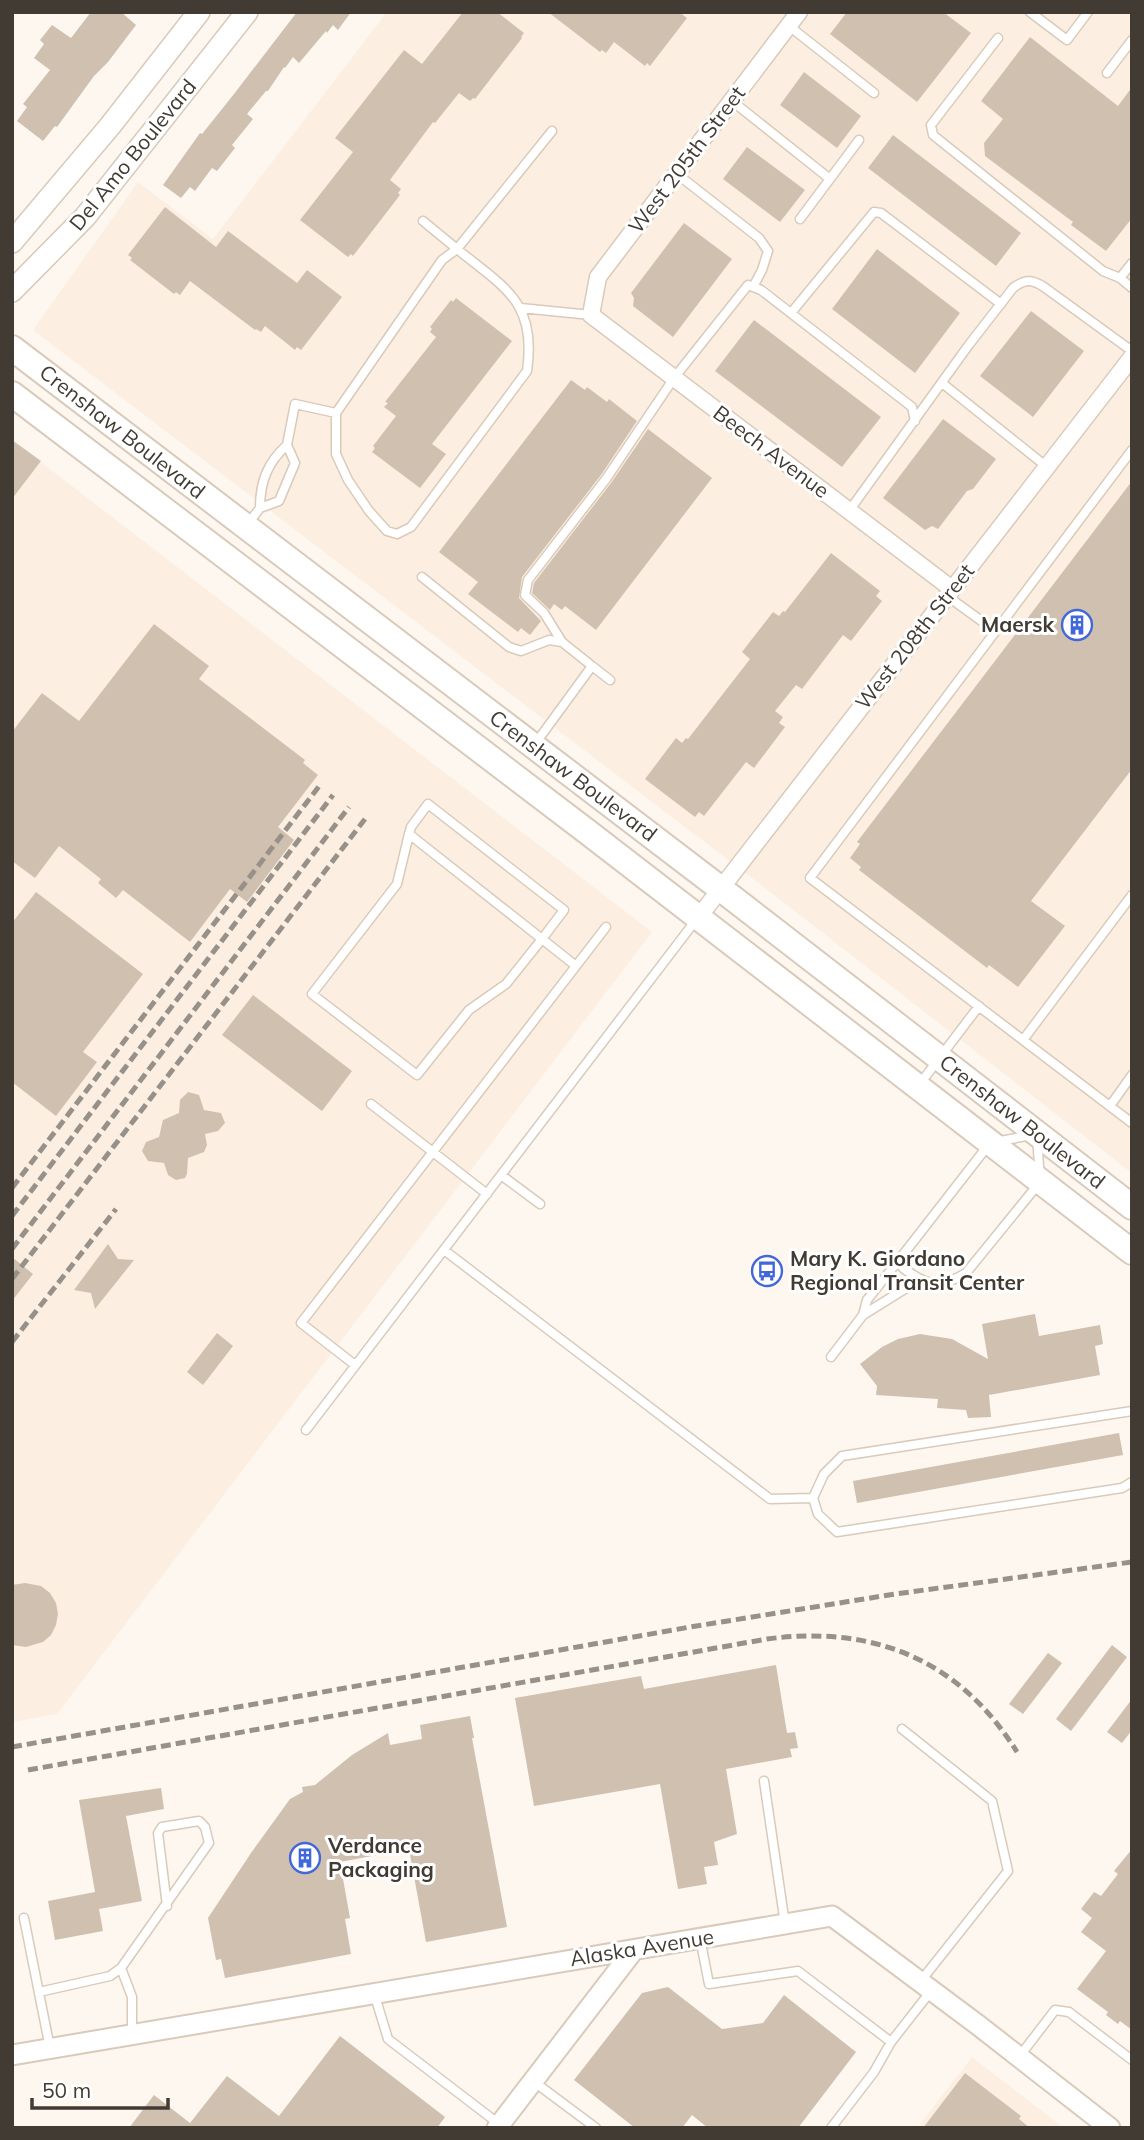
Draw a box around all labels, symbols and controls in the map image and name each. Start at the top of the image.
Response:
street label: Del Amo Boulevard [63,73,201,235]
street label: West 205th Street [622,81,750,238]
street label: Crenshaw Boulevard [35,359,211,504]
street label: Beech Avenue [708,399,835,503]
street label: West 208th Street [849,558,979,714]
building icon: Maersk [1060,608,1094,642]
place label: Maersk [981,611,1054,637]
street label: Crenshaw Boulevard [485,704,662,847]
street label: Crenshaw Boulevard [935,1049,1111,1194]
place label: Mary K. Giordano Regional Transit Center [790,1245,1025,1295]
bus stop icon: Mary K. Giordano Regional Transit Center [750,1254,784,1288]
place label: Verdance Packaging [327,1832,434,1882]
building icon: Verdance Packaging [288,1841,322,1875]
street label: Alaska Avenue [568,1923,716,1971]
scale bar [32,2066,168,2110]
text: 50 m [42,2077,91,2103]

